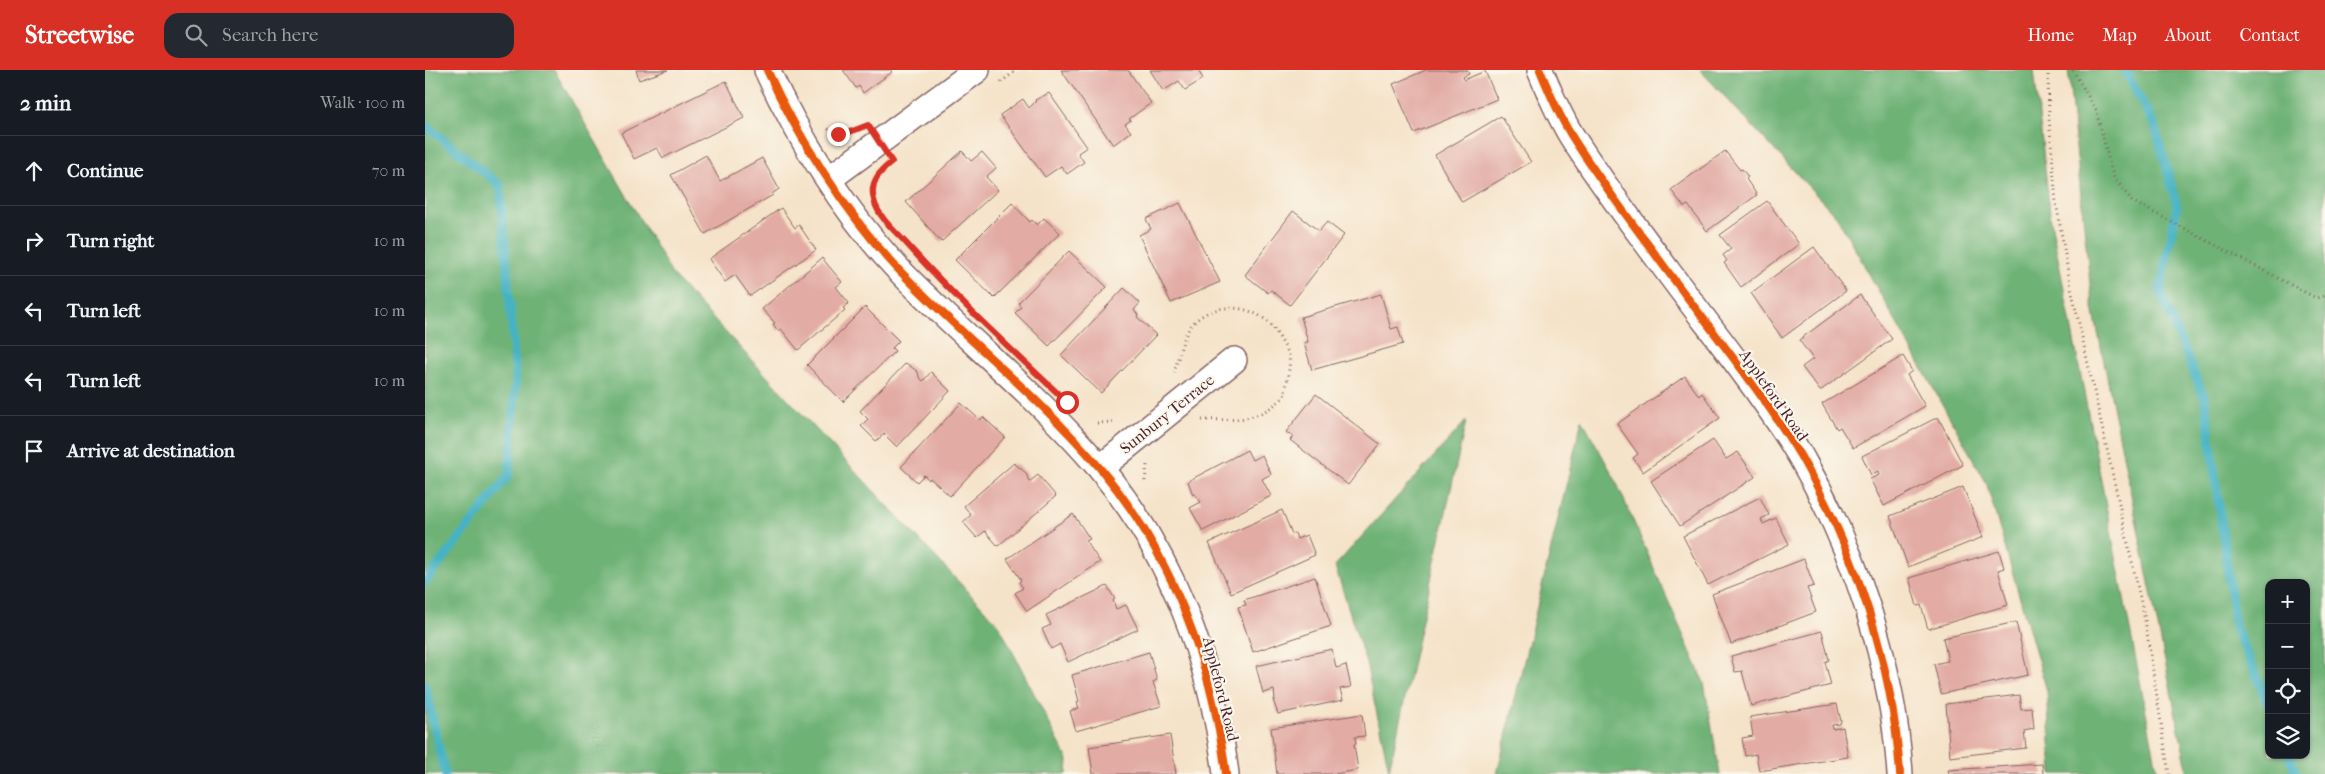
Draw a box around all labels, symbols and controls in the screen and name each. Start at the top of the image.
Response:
search box [164,13,514,58]
text: Streetwise [25,21,134,49]
icon: search [182,21,210,49]
text: Search here [222,24,318,46]
text: Home [2027,25,2074,46]
text: Map [2102,25,2137,46]
text: About [2165,25,2211,46]
text: Contact [2239,25,2300,46]
text: 2 min [20,91,71,115]
text: Walk · 100 m [320,93,405,112]
route end [827,123,850,146]
icon: ahead [20,157,48,185]
text: Continue [67,160,143,182]
text: 70 m [372,161,405,180]
icon: right [20,227,48,255]
text: Turn right [67,230,154,252]
text: 10 m [374,231,405,250]
icon: left [20,297,48,325]
text: Turn left [67,300,141,322]
text: 10 m [374,301,405,320]
street label: Appleford Road [1735,345,1813,445]
icon: left [20,367,48,395]
text: Turn left [67,370,141,392]
street label: Sunbury Terrace [1116,370,1218,458]
text: 10 m [374,371,405,390]
route start [1056,391,1079,414]
icon: arrive [20,437,48,465]
text: Arrive at destination [67,440,235,462]
map controls [2265,579,2310,759]
button: + [2265,579,2310,624]
button: − [2265,624,2310,669]
street label: Appleford Road [1199,634,1243,744]
button: locate [2265,669,2310,714]
button: layers [2265,714,2310,759]

